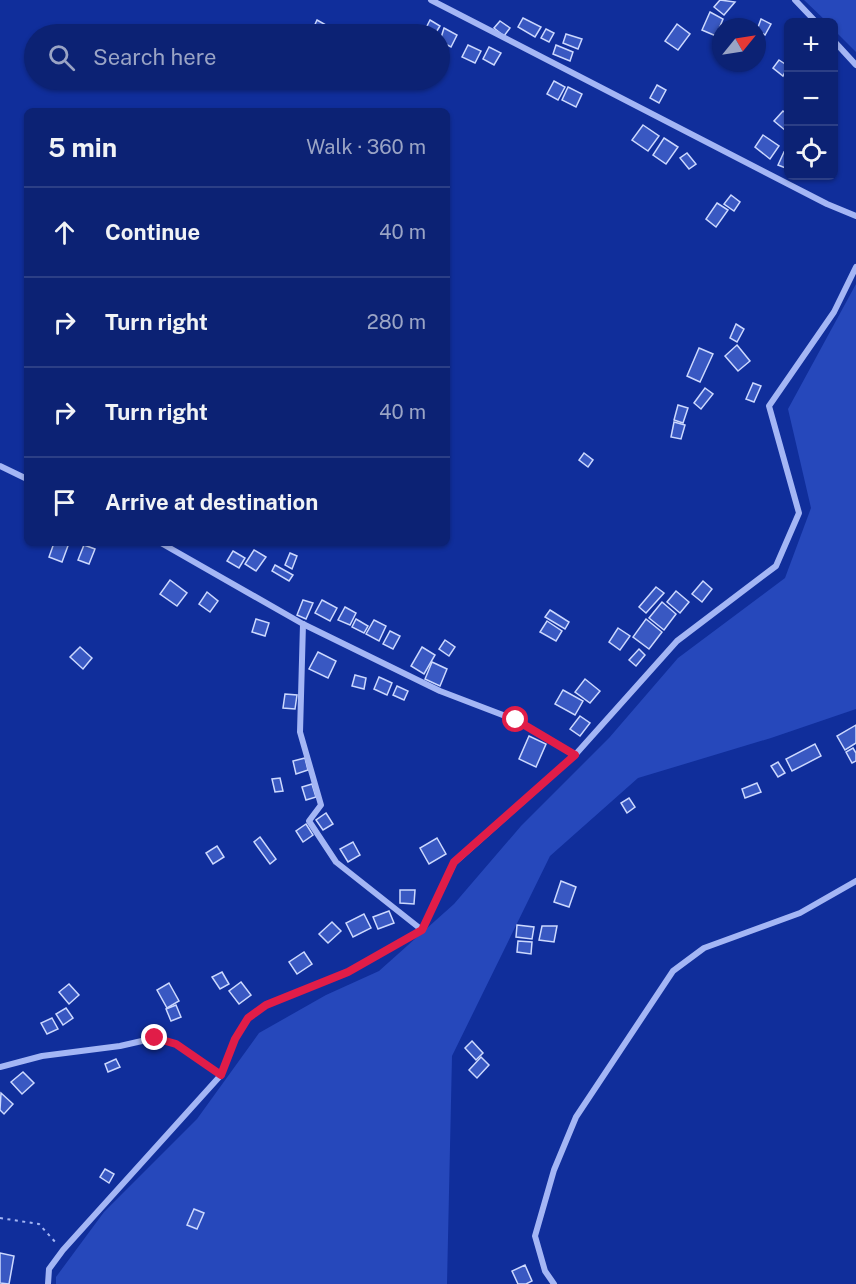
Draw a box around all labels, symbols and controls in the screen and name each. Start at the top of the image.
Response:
north arrow [712,18,766,72]
map controls [784,18,838,180]
button: + [784,18,838,72]
search box [24,24,450,90]
icon: search [45,41,78,74]
text: Search here [93,44,217,70]
button: − [784,72,838,126]
button: locate [784,126,838,180]
text: 5 min [48,132,117,163]
text: Walk · 360 m [306,135,426,159]
icon: ahead [48,216,81,249]
text: Continue [105,219,200,245]
text: 40 m [379,220,426,244]
icon: right [48,306,81,339]
text: Turn right [105,309,208,335]
text: 280 m [367,310,426,334]
icon: right [48,396,81,429]
text: Turn right [105,399,208,425]
text: 40 m [379,400,426,424]
icon: arrive [48,486,81,519]
text: Arrive at destination [105,489,318,515]
route start [502,706,528,732]
route end [141,1024,167,1050]

